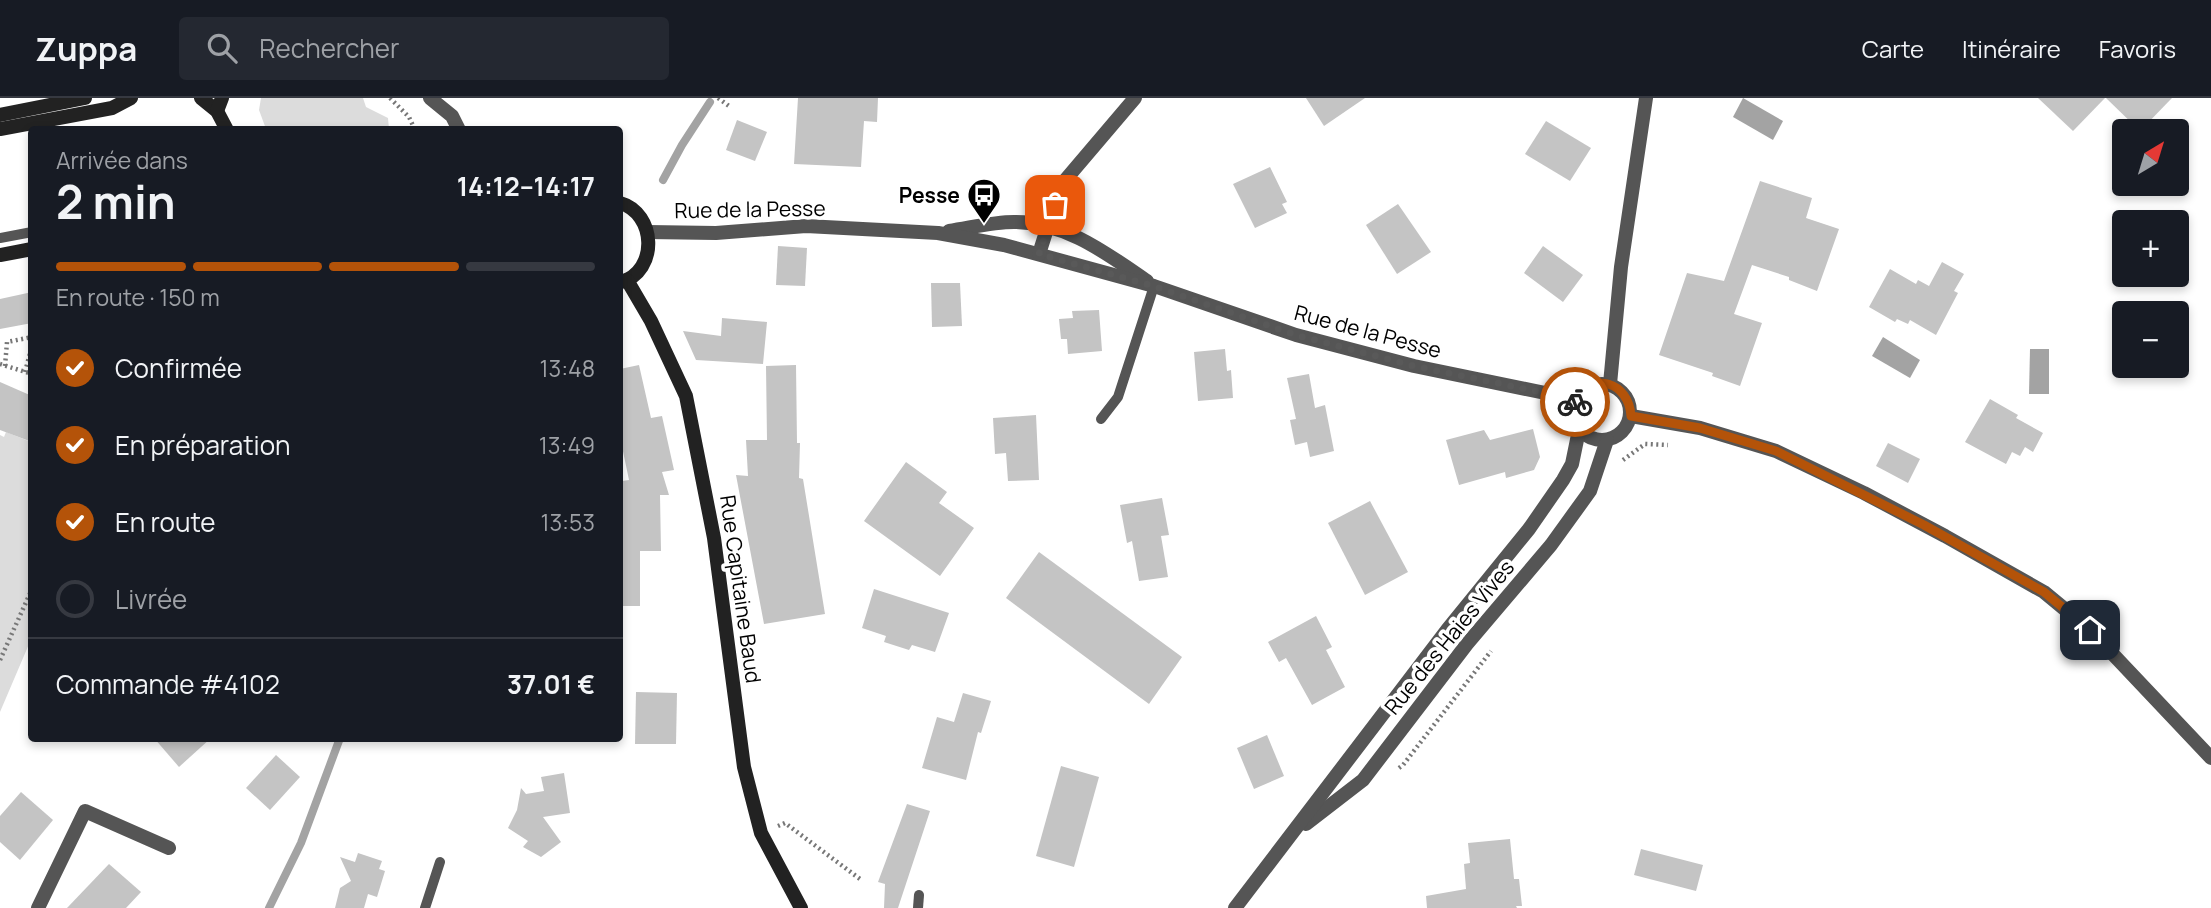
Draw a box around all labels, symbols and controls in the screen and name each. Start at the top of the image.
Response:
search box [179,17,669,80]
text: Zuppa [35,26,137,71]
icon: search [203,29,241,67]
text: Rechercher [259,30,399,66]
text: Carte [1862,32,1924,65]
text: Itinéraire [1962,32,2061,65]
text: Favoris [2099,32,2176,65]
north arrow [2112,119,2189,196]
map controls [2112,119,2189,378]
text: Arrivée dans [56,144,188,176]
text: 14:12–14:17 [457,168,595,204]
text: 2 min [56,170,176,233]
pin [1025,175,1085,235]
bus stop icon: Pesse [965,176,1003,225]
place label: Pesse [899,181,960,209]
icon: bag [1036,186,1074,224]
street label: Rue de la Pesse [674,194,826,224]
button: + [2112,210,2189,287]
text: En route · 150 m [56,281,220,313]
street label: Rue de la Pesse [1291,298,1445,364]
button: − [2112,301,2189,378]
icon: check [56,349,94,387]
text: Confirmée [115,350,242,386]
text: 13:48 [540,352,595,384]
courier [1540,367,1610,437]
icon: bike [1556,383,1594,421]
icon: check [56,426,94,464]
text: En préparation [115,427,290,463]
text: 13:49 [539,429,595,461]
street label: Rue Capitaine Baud [714,493,768,685]
icon: check [56,503,94,541]
text: En route [115,504,216,540]
text: 13:53 [540,506,595,538]
street label: Rue des Haies Vives [1378,554,1520,720]
text: Livrée [115,581,187,617]
pin [2060,600,2120,660]
icon: home [2071,611,2109,649]
text: Commande #4102 [56,666,280,702]
text: 37.01 € [507,666,595,702]

